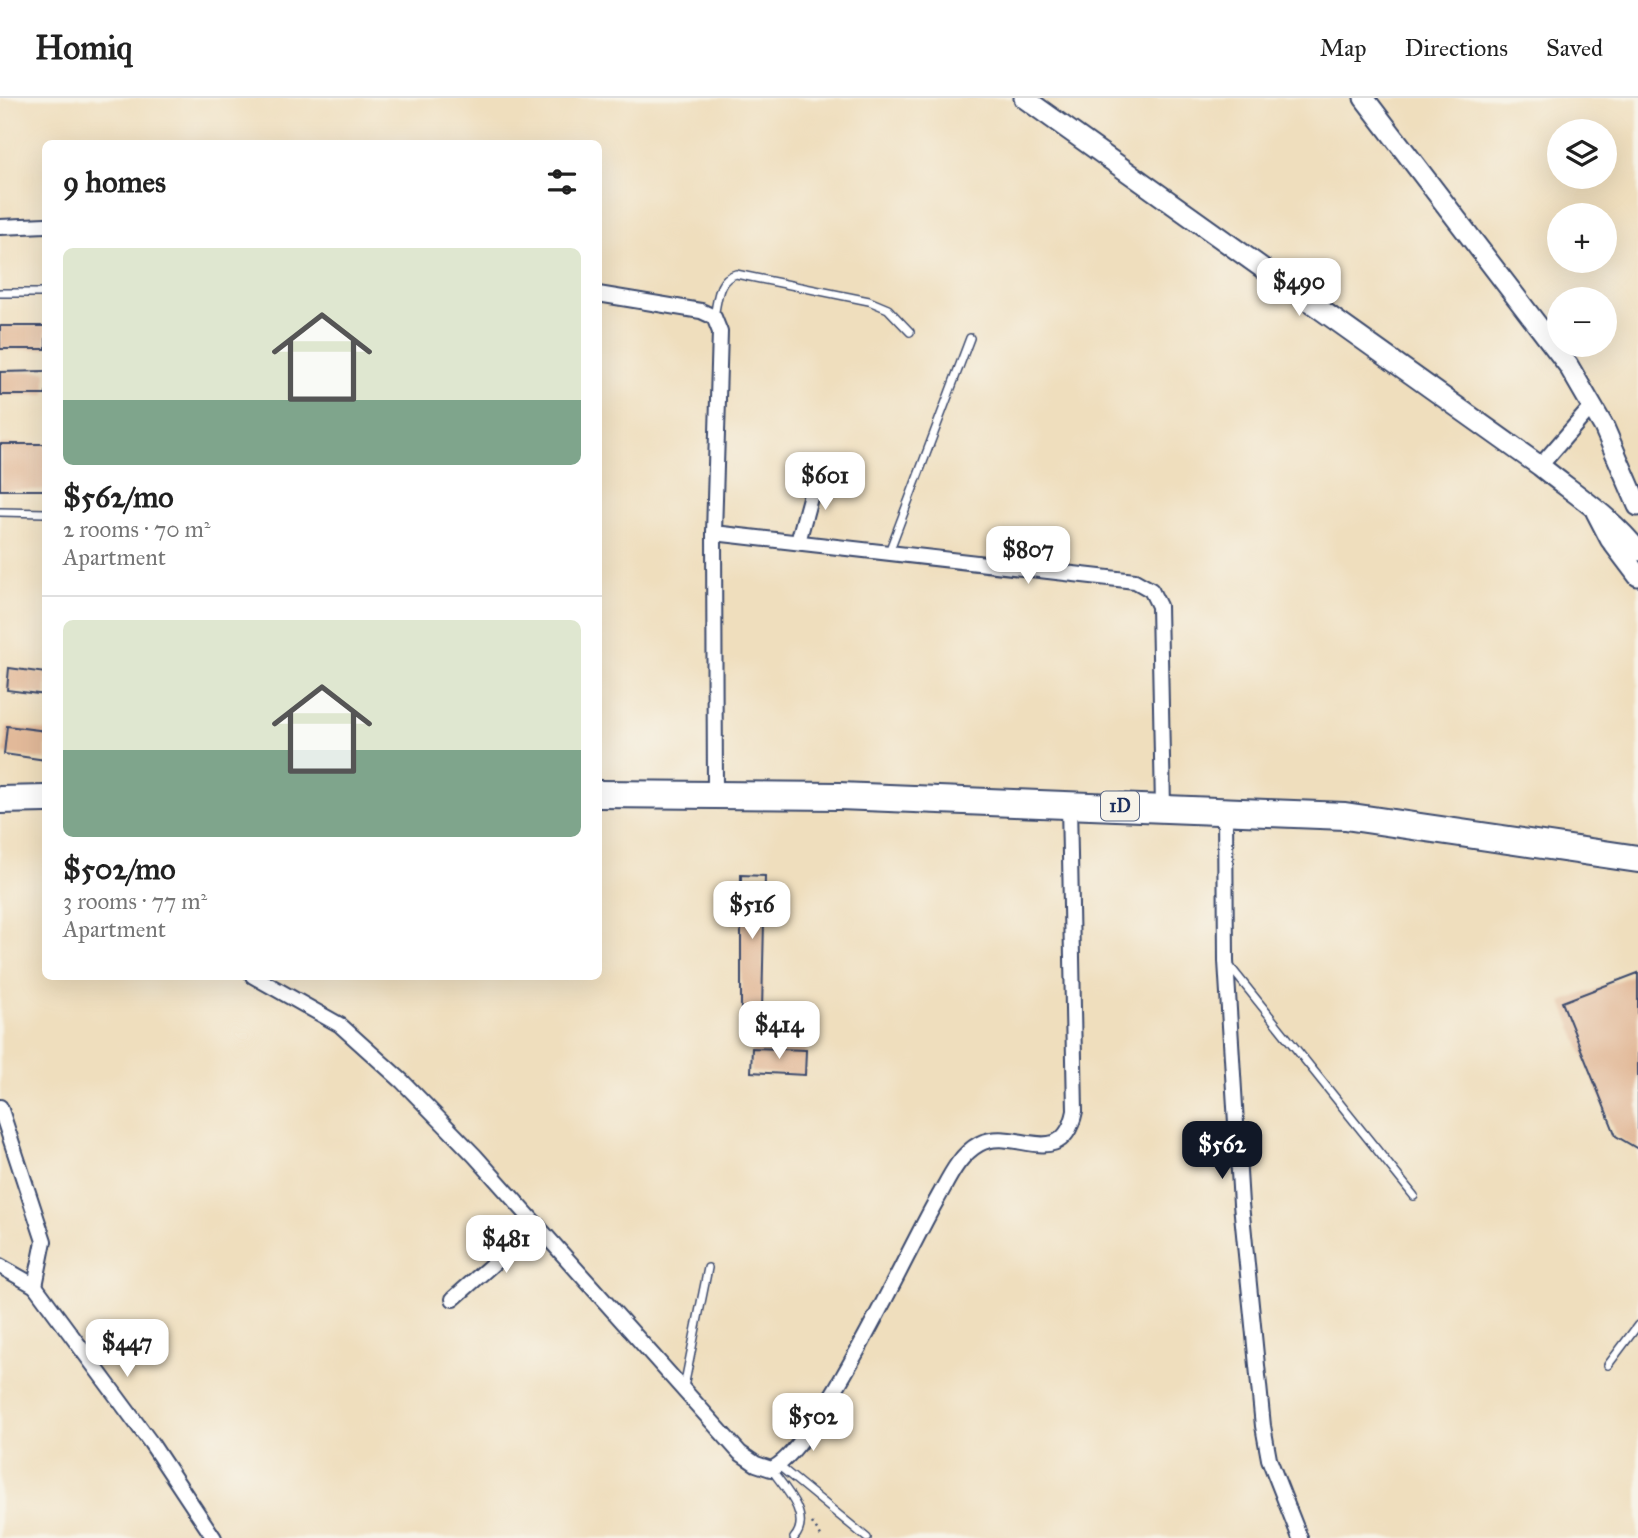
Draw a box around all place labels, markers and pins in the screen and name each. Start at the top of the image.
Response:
pin: $490 [1258,258,1340,318]
pin: $601 [784,452,866,512]
pin: $807 [987,526,1069,586]
pin: $516 [711,882,793,941]
pin: $414 [738,1002,820,1061]
pin: $562 [1181,1122,1263,1181]
pin: $481 [465,1216,547,1275]
pin: $447 [86,1320,168,1379]
pin: $502 [772,1394,854,1453]

